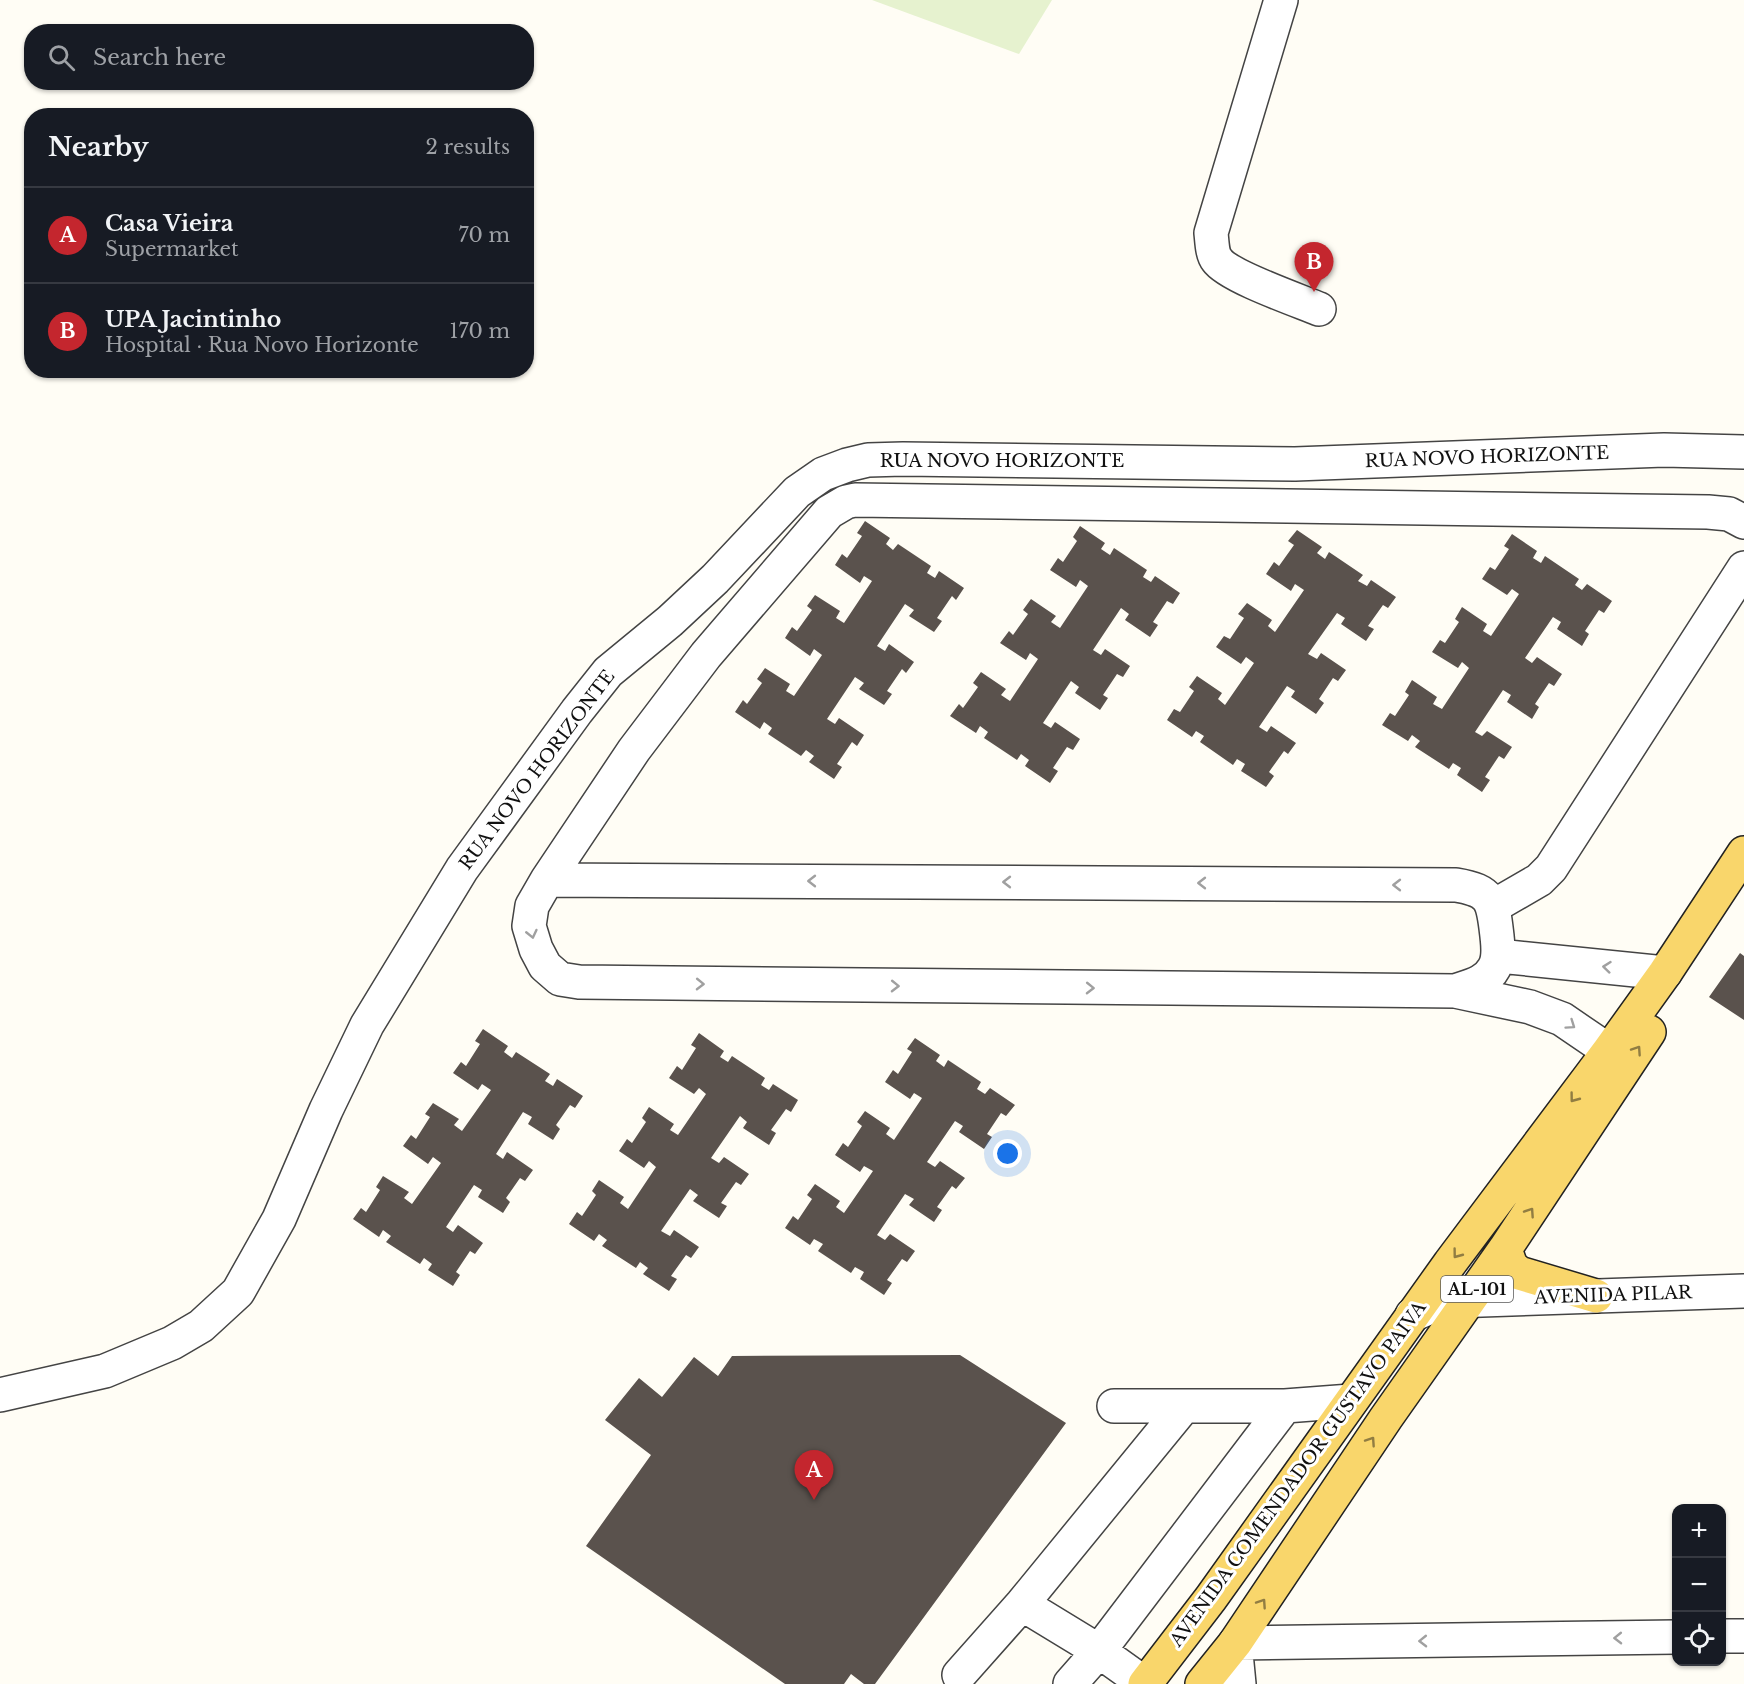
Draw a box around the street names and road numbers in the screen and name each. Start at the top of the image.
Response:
street label: RUA NOVO HORIZONTE [1364,442,1610,472]
street label: RUA NOVO HORIZONTE [880,450,1124,472]
street label: RUA NOVO HORIZONTE [455,666,619,874]
road number: AL-101 [1441,1276,1513,1302]
street label: AVENIDA PILAR [1533,1281,1693,1309]
street label: AVENIDA COMENDADOR GUSTAVO PAIVA [1165,1296,1431,1652]

